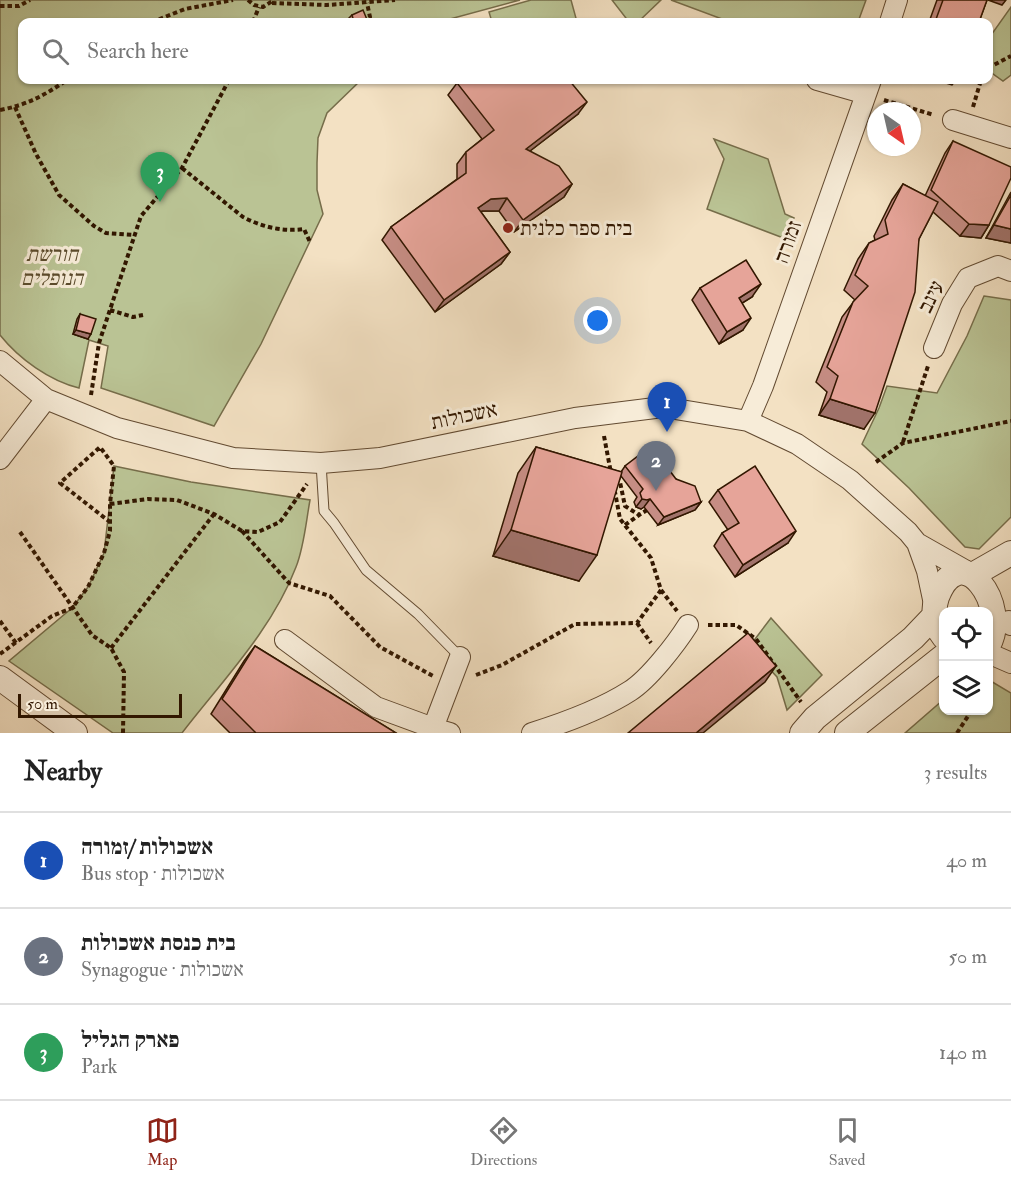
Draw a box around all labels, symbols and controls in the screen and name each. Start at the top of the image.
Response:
search box [18,18,993,84]
icon: search [39,35,72,68]
text: Search here [87,37,189,65]
north arrow [867,102,921,156]
pin: 3 [140,152,180,202]
place label: בית ספר כלנית [520,215,632,242]
street label: זמורה [768,217,808,267]
marker: בית ספר כלנית [501,221,515,235]
park label: חורשת הנופלים [21,241,85,292]
street label: עינב [912,276,950,318]
your location [583,306,612,335]
pin: 1 [648,382,686,432]
street label: אשכולות [428,396,500,436]
pin: 2 [636,442,676,491]
map controls [939,607,993,715]
button: locate [939,607,993,661]
button: layers [939,661,993,715]
scale bar [18,691,182,718]
text: 50 m [27,694,58,714]
text: Nearby [24,756,102,788]
text: 3 results [924,760,987,785]
text: אשכולות /זמורה [81,833,213,861]
text: 1 [40,848,47,873]
text: 40 m [946,848,987,873]
text: Bus stop · אשכולות [81,861,225,886]
text: בית כנסת אשכולות [81,929,236,957]
text: 2 [38,944,49,969]
text: 50 m [948,944,987,969]
text: Synagogue · אשכולות [81,957,244,982]
text: פארק הגליל [81,1026,179,1054]
text: 3 [40,1040,47,1065]
text: 140 m [939,1040,987,1065]
text: Park [81,1054,117,1079]
tab: Map [146,1114,179,1170]
tab: Directions [470,1114,537,1170]
tab: Saved [829,1114,865,1170]

